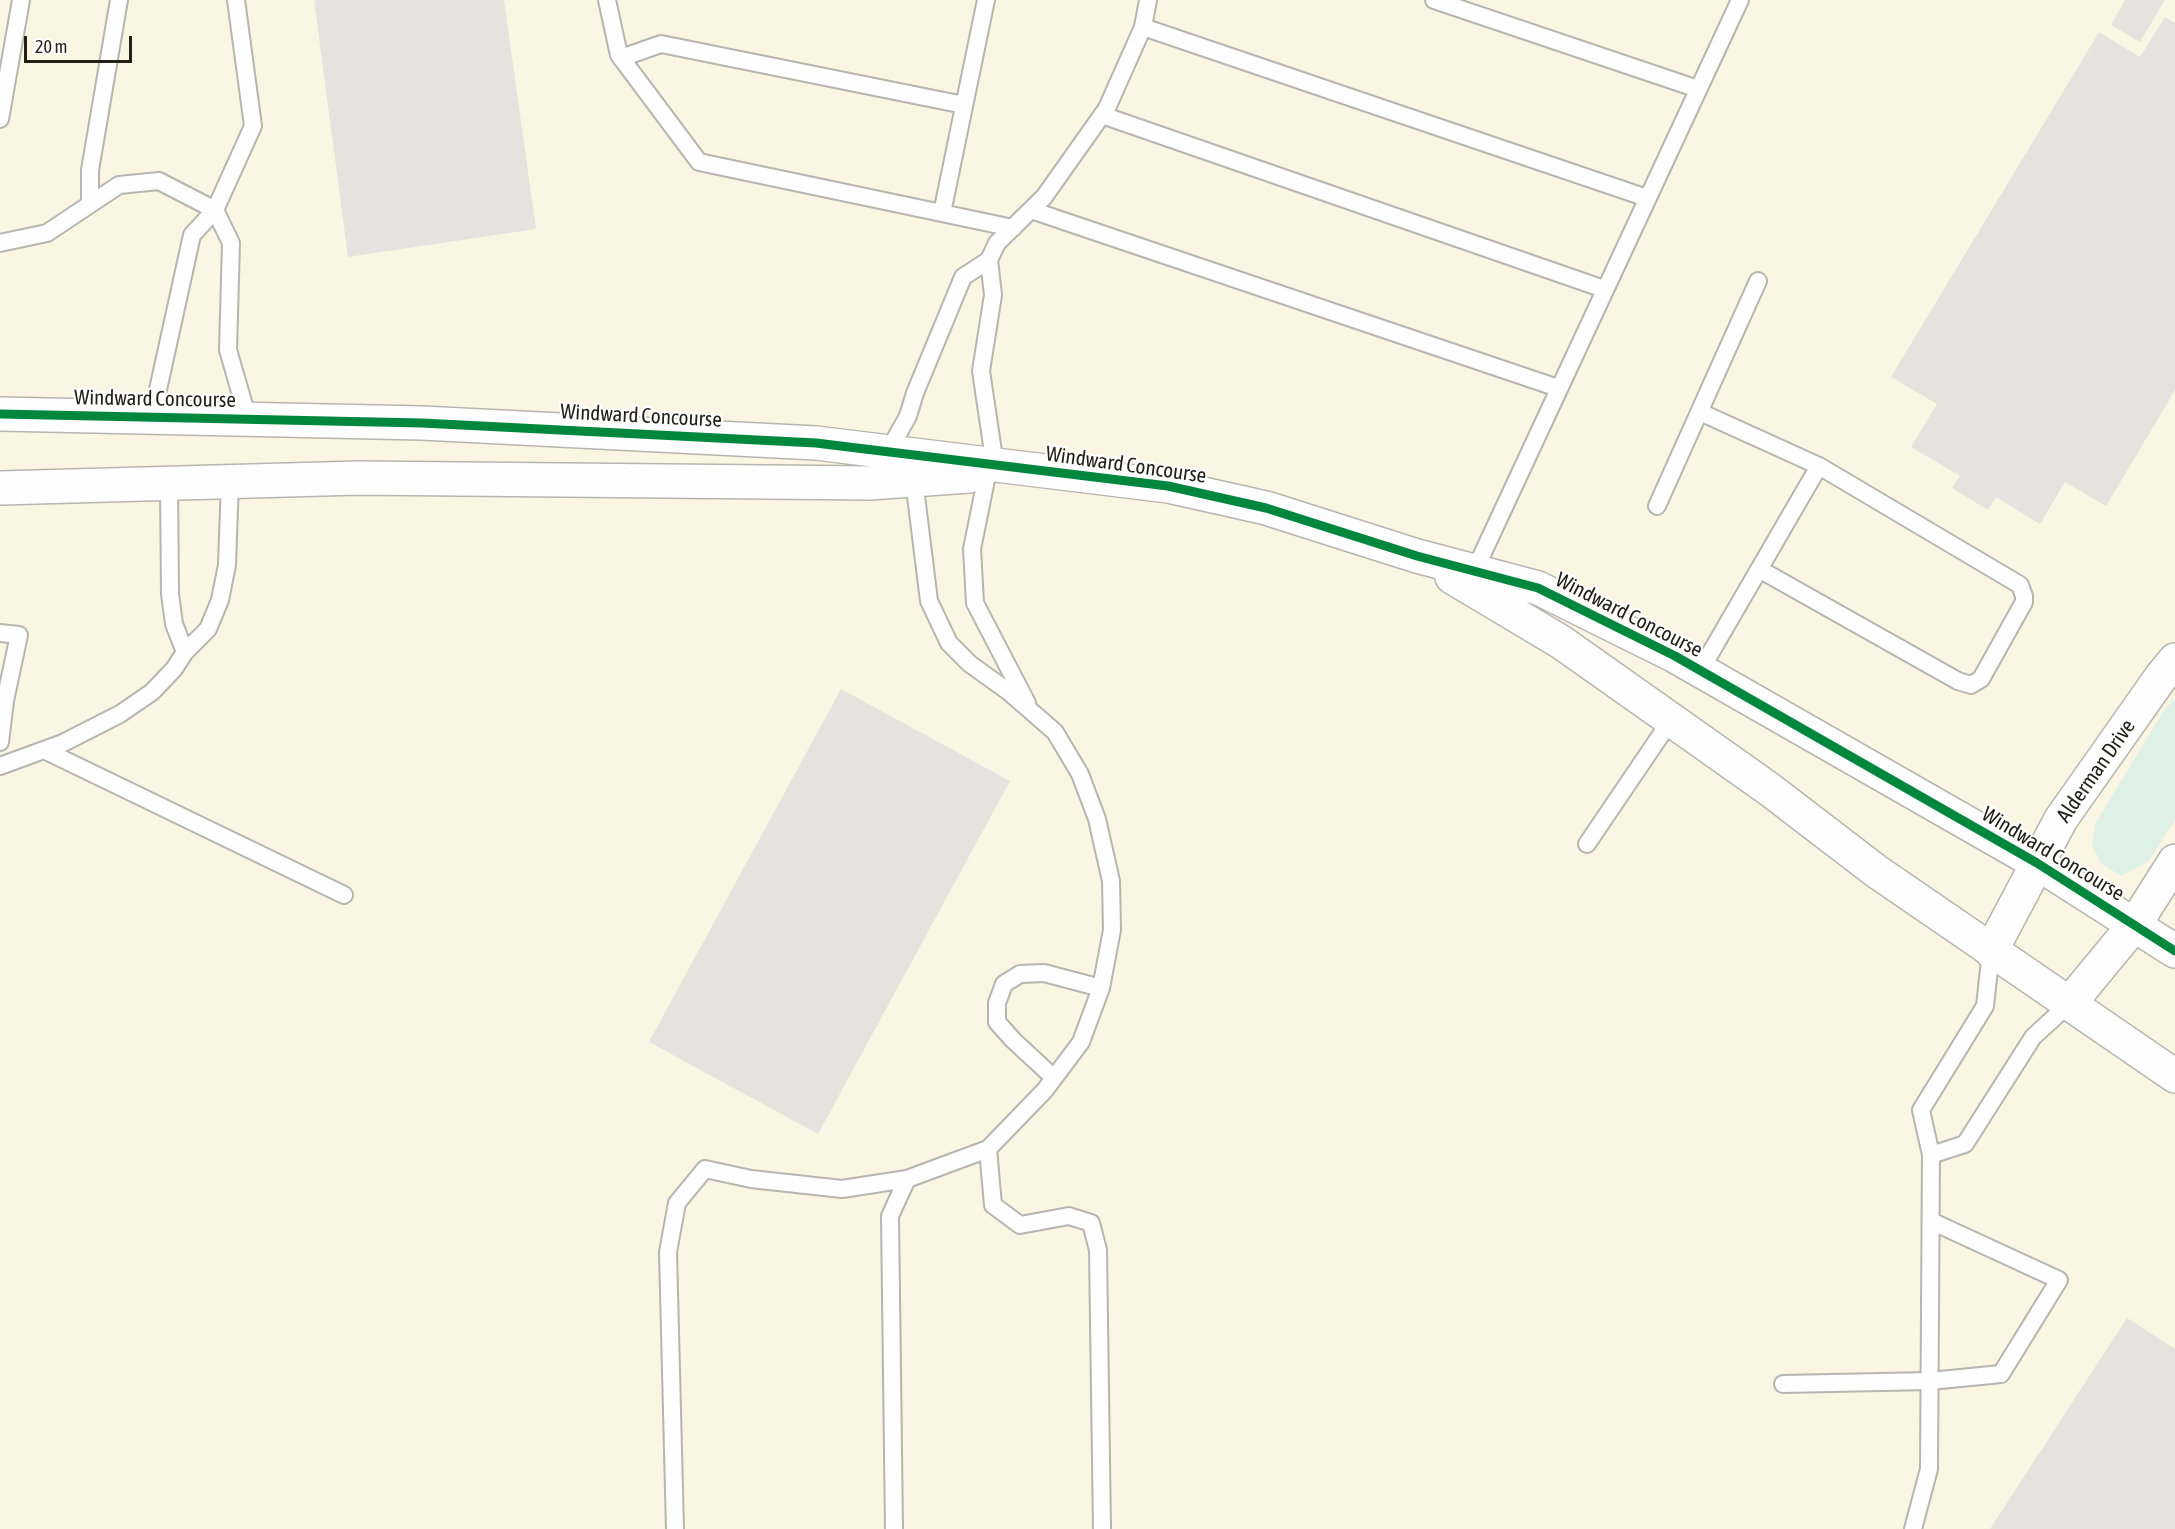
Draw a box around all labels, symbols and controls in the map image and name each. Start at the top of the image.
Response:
scale bar [27,24,135,62]
text: 20 m [35,36,67,57]
street label: Windward Concourse [74,385,236,413]
street label: Windward Concourse [560,399,722,433]
street label: Windward Concourse [1044,441,1208,489]
street label: Windward Concourse [1551,567,1707,663]
street label: Alderman Drive [2051,715,2141,827]
street label: Windward Concourse [1977,802,2129,906]

